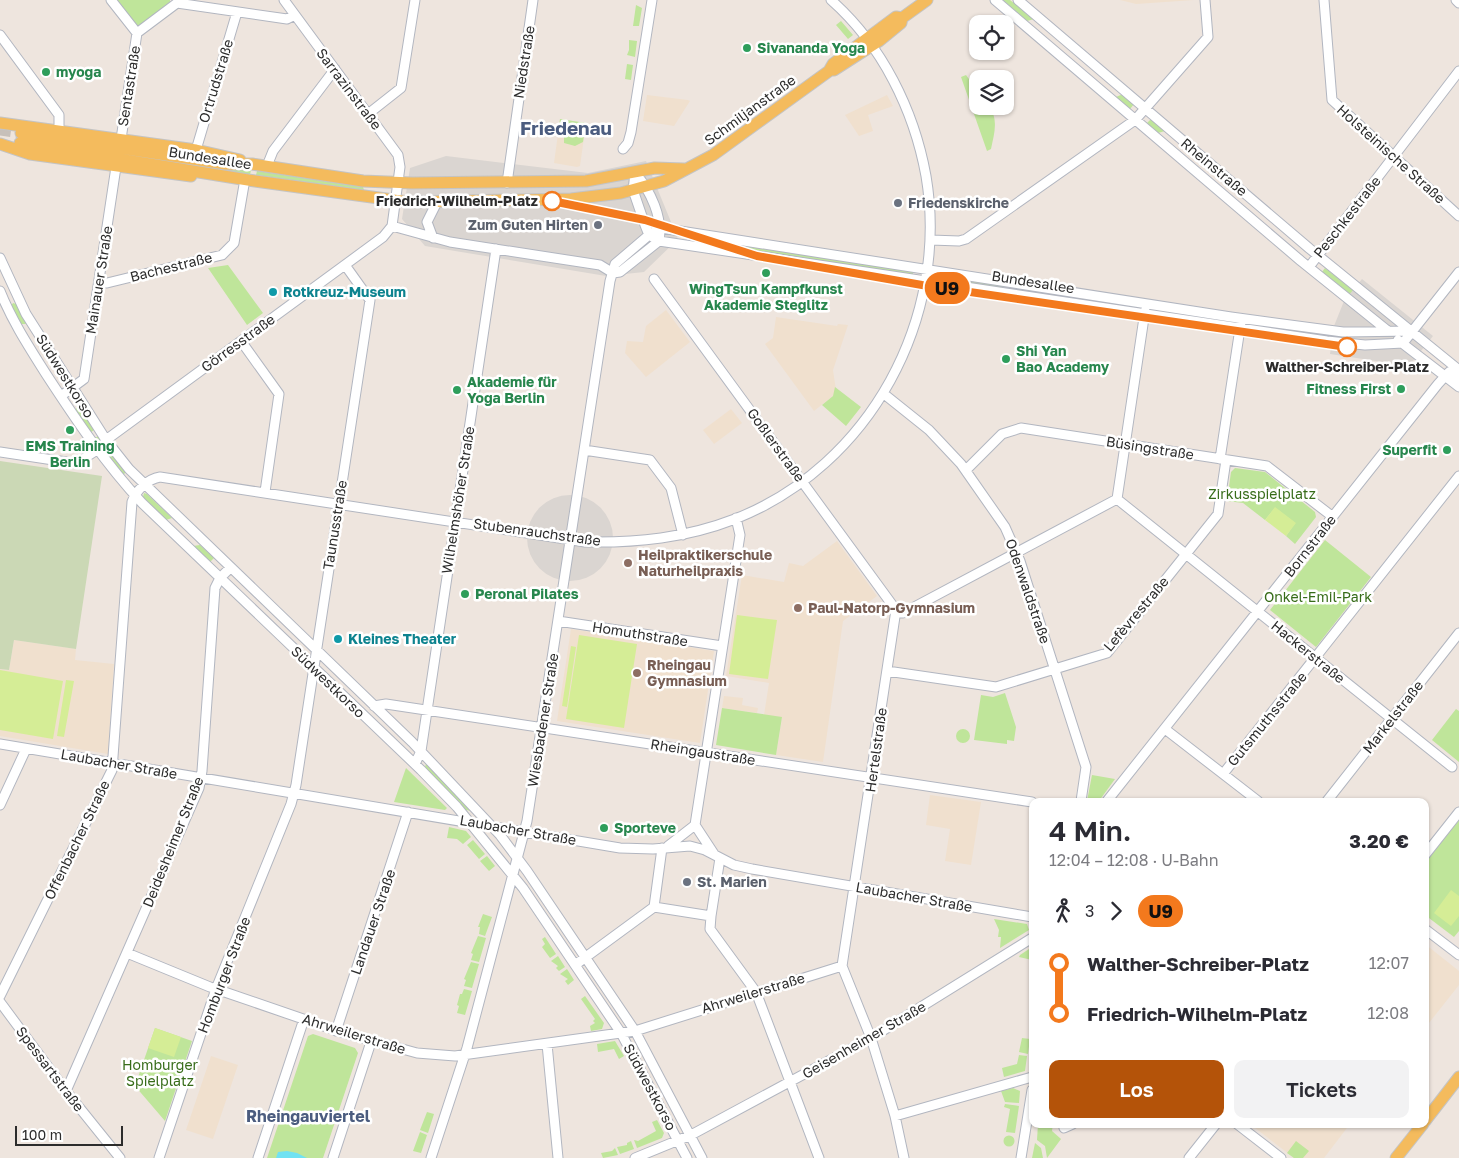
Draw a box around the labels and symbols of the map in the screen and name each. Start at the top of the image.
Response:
street label: Niedstraße [509,24,538,100]
street label: Ortrudstraße [195,37,236,125]
place label: Sivananda Yoga [757,39,865,56]
marker: Sivananda Yoga [741,42,753,54]
street label: Sentastraße [114,44,143,128]
street label: Sarrazinstraße [313,45,386,133]
place label: myoga [56,63,101,80]
marker: myoga [40,66,52,78]
street label: Schmiljanstraße [701,71,799,148]
street label: Holsteinische Straße [1334,101,1449,207]
district label: Friedenau [520,116,612,139]
street label: Rheinstraße [1178,134,1251,199]
street label: Bundesallee [167,143,253,172]
street label: Peschkestraße [1309,172,1384,261]
marker: Friedrich-Wilhelm-Platz [542,191,562,211]
place label: Friedrich-Wilhelm-Platz [376,192,538,209]
place label: Friedenskirche [908,194,1009,211]
marker: Friedenskirche [892,197,904,209]
place label: Zum Guten Hirten [468,216,588,233]
marker: Zum Guten Hirten [592,219,604,231]
street label: Mainauer Straße [82,225,115,335]
street label: Bachestraße [128,248,214,285]
marker: WingTsun Kampfkunst Akademie Steglitz [760,267,772,279]
street label: Bundesallee [990,267,1076,296]
line badge: U9 [924,272,970,304]
place label: WingTsun Kampfkunst Akademie Steglitz [689,280,843,313]
place label: Rotkreuz-Museum [283,283,406,300]
marker: Rotkreuz-Museum [267,286,279,298]
street label: Görresstraße [197,310,278,375]
street label: Südwestkorso [33,331,98,421]
marker: Walther-Schreiber-Platz [1337,337,1357,357]
place label: Shi Yan Bao Academy [1016,342,1110,375]
marker: Shi Yan Bao Academy [1000,353,1012,365]
place label: Walther-Schreiber-Platz [1265,358,1429,375]
place label: Akademie für Yoga Berlin [467,373,557,406]
place label: Fitness First [1306,380,1391,397]
marker: Fitness First [1395,383,1407,395]
marker: Akademie für Yoga Berlin [451,384,463,396]
street label: Goßlerstraße [744,405,809,485]
marker: EMS Training Berlin [64,424,76,436]
street label: Wilhelmshöher Straße [437,425,478,575]
street label: Büsingstraße [1105,432,1195,463]
place label: EMS Training Berlin [25,437,115,470]
place label: Superfit [1382,441,1437,458]
marker: Superfit [1441,444,1453,456]
street label: Taunusstraße [319,479,350,571]
park label: Zirkusspielplatz [1208,485,1316,502]
street label: Bornstraße [1280,511,1339,580]
street label: Stubenrauchstraße [472,514,602,549]
street label: Odenwaldstraße [1003,536,1054,646]
place label: Heilpraktikerschule Naturheilpraxis [638,546,772,579]
marker: Heilpraktikerschule Naturheilpraxis [622,557,634,569]
street label: Lefèvrestraße [1099,573,1172,655]
place label: Peronal Pilates [475,585,579,602]
marker: Peronal Pilates [459,588,471,600]
park label: Onkel-Emil-Park [1264,588,1372,605]
place label: Paul-Natorp-Gymnasium [808,599,975,616]
marker: Paul-Natorp-Gymnasium [792,602,804,614]
street label: Hackerstraße [1268,617,1349,687]
street label: Homuthstraße [591,618,689,649]
place label: Kleines Theater [348,630,457,647]
marker: Kleines Theater [332,633,344,645]
street label: Südwestkorso [288,642,369,721]
street label: Wiesbadener Straße [524,652,561,788]
place label: Rheingau Gymnasium [647,656,727,689]
marker: Rheingau Gymnasium [631,667,643,679]
street label: Gutsmuthsstraße [1223,668,1310,769]
street label: Markelstraße [1359,677,1426,757]
street label: Hertelstraße [861,707,890,793]
street label: Rheingaustraße [649,735,757,768]
street label: Laubacher Straße [59,745,179,782]
street label: Deidesheimer Straße [139,774,207,910]
street label: Offenbacher Straße [40,777,113,902]
street label: Laubacher Straße [458,811,578,848]
place label: Sporteve [614,819,676,836]
marker: Sporteve [598,822,610,834]
street label: Landauer Straße [347,867,399,977]
place label: St. Marien [697,873,767,890]
marker: St. Marien [681,876,693,888]
street label: Laubacher Straße [854,878,974,915]
street label: Homburger Straße [194,914,254,1035]
street label: Ahrweilerstraße [699,969,807,1016]
street label: Geisenheimer Straße [799,997,928,1082]
street label: Ahrweilerstraße [300,1010,408,1057]
street label: Spessartstraße [13,1023,88,1115]
street label: Südwestkorso [620,1041,680,1133]
park label: Homburger Spielplatz [122,1056,199,1089]
district label: Rheingauviertel [246,1106,371,1126]
scale bar [15,1123,122,1146]

